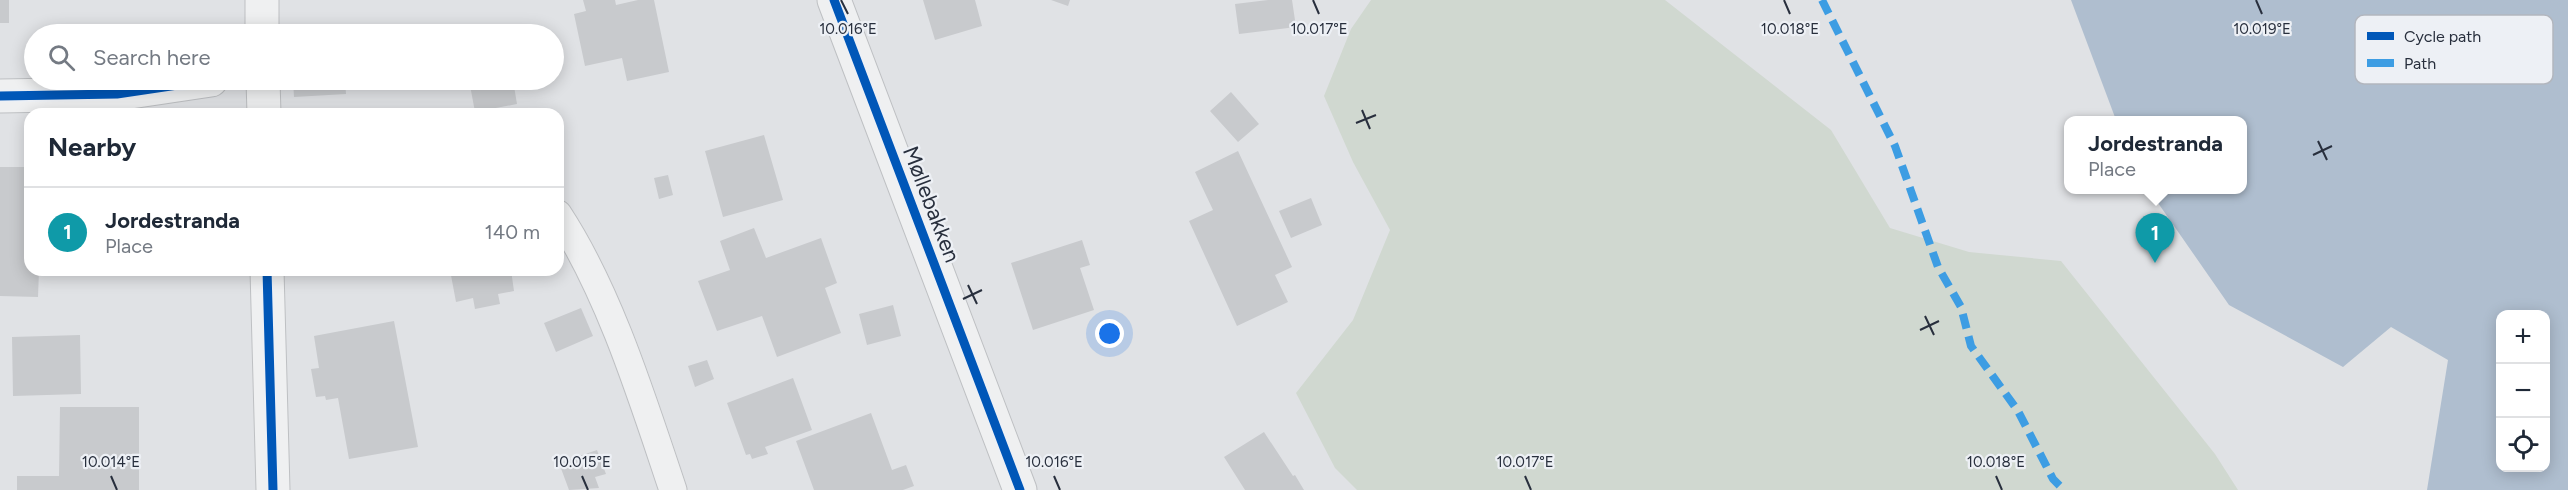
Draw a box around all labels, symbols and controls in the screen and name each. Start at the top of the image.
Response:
legend [2355,15,2553,84]
text: 10.016°E [819,20,877,38]
text: 10.017°E [1290,20,1348,38]
text: 10.018°E [1761,20,1819,38]
text: 10.019°E [2233,20,2291,38]
search box [24,24,564,90]
text: Cycle path [2404,27,2481,46]
icon: search [45,41,78,74]
text: Search here [93,44,211,71]
text: Path [2404,54,2436,73]
popup [2064,116,2247,194]
text: Jordestranda [2088,130,2223,157]
text: Nearby [48,131,136,163]
street label: Møllebakken [897,142,966,266]
text: Place [2088,157,2136,181]
text: Jordestranda [105,207,240,234]
pin: 1 [2136,214,2174,263]
text: 1 [63,220,72,244]
text: 140 m [485,220,540,244]
text: Place [105,234,153,258]
map controls [2496,310,2550,472]
button: + [2496,310,2550,364]
your location [1095,319,1124,348]
button: − [2496,364,2550,418]
button: locate [2496,418,2550,472]
text: 10.014°E [82,453,140,471]
text: 10.015°E [553,453,611,471]
text: 10.016°E [1025,453,1083,471]
text: 10.017°E [1496,453,1554,471]
text: 10.018°E [1967,453,2025,471]

